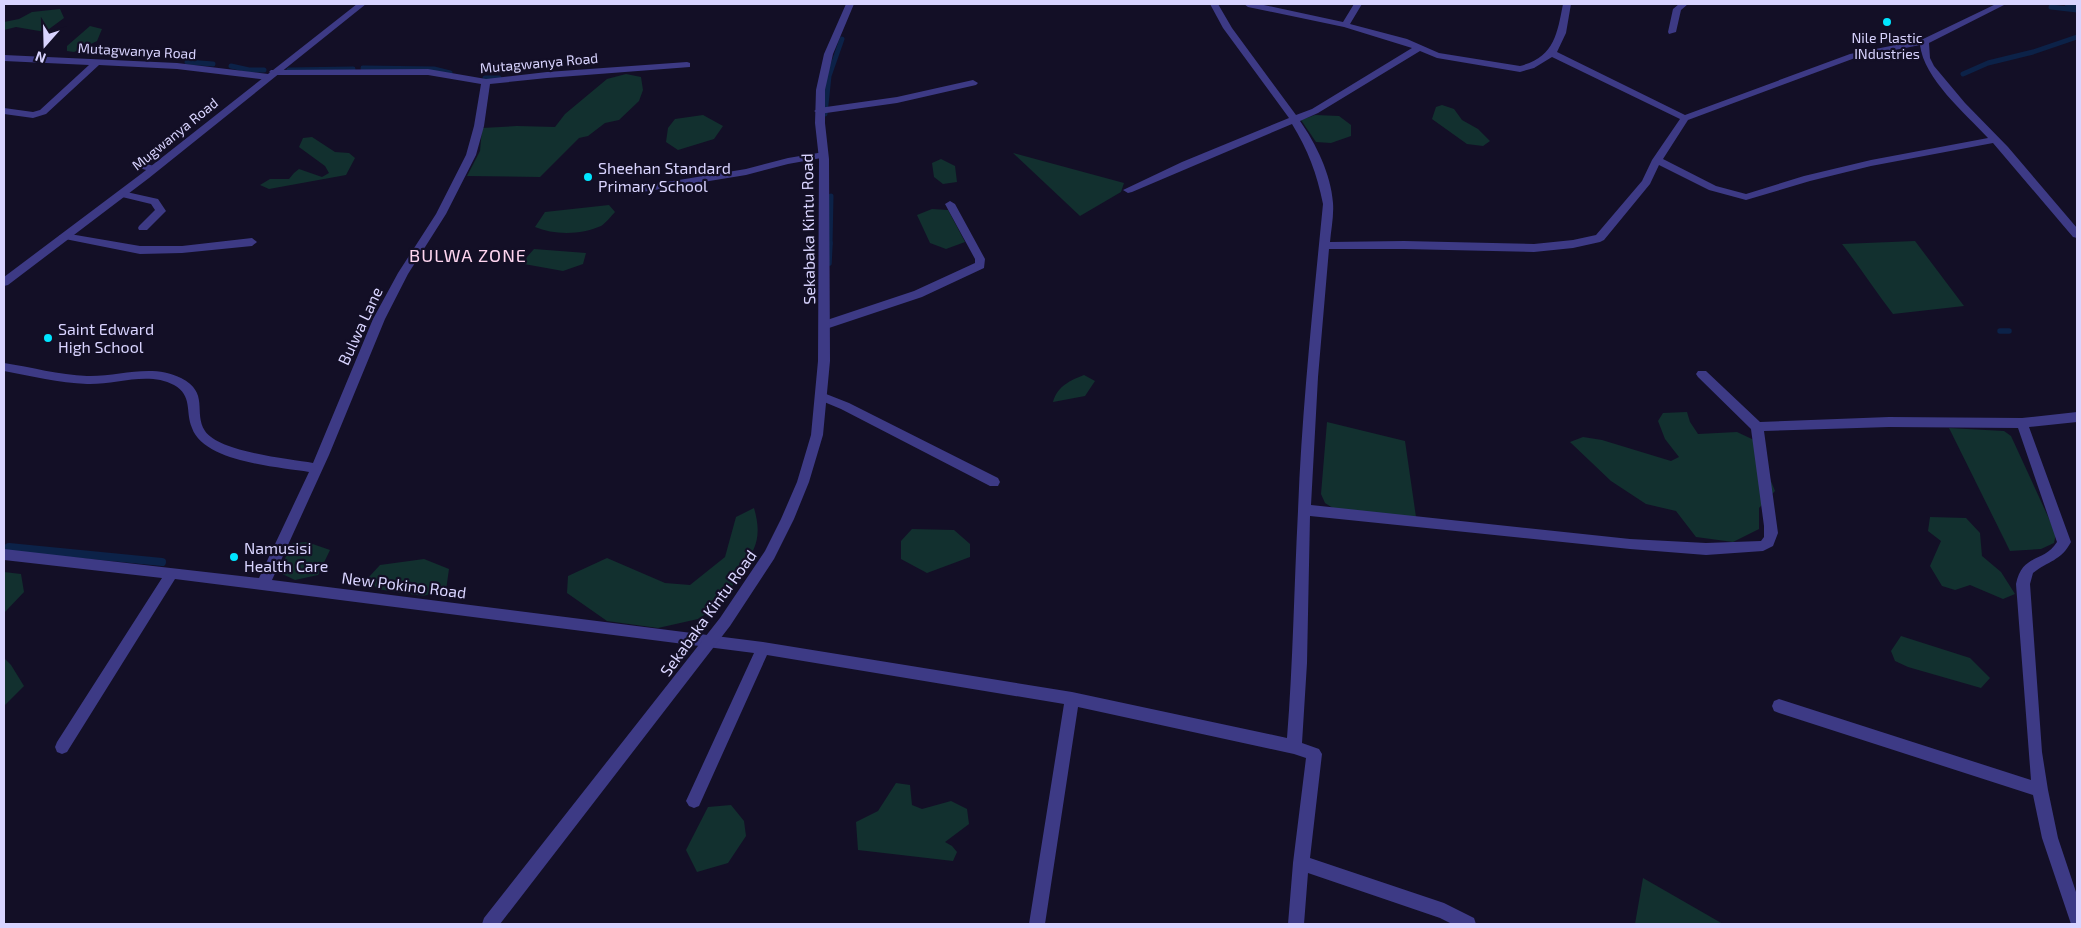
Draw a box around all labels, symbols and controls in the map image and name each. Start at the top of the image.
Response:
marker: Nile Plastic INdustries [1881,16,1893,28]
north arrow [20,20,70,70]
place label: Nile Plastic INdustries [1851,29,1923,62]
street label: Mutagwanya Road [77,39,197,62]
text: N [33,48,48,67]
street label: Mutagwanya Road [479,49,599,76]
street label: Mugwanya Road [128,94,221,174]
street label: Sekabaka Kintu Road [797,153,818,305]
place label: Sheehan Standard Primary School [598,158,731,195]
marker: Sheehan Standard Primary School [582,171,594,183]
district label: BULWA ZONE [409,244,527,266]
street label: Bulwa Lane [333,284,386,368]
place label: Saint Edward High School [58,319,154,356]
marker: Saint Edward High School [42,332,54,344]
place label: Namusisi Health Care [244,538,328,575]
street label: Sekabaka Kintu Road [655,546,760,679]
marker: Namusisi Health Care [228,551,240,563]
street label: New Pokino Road [341,567,468,602]

